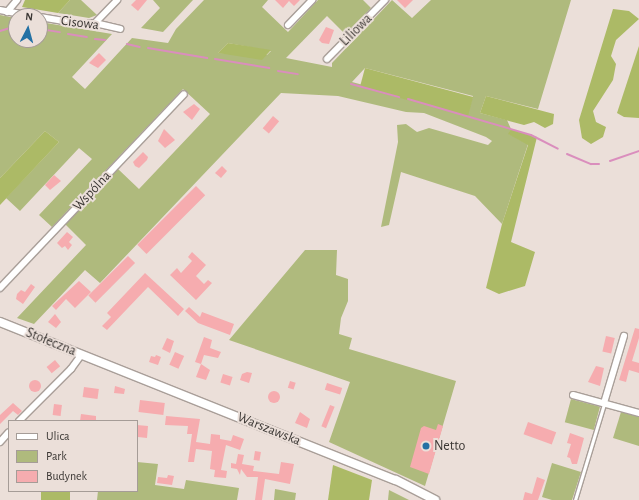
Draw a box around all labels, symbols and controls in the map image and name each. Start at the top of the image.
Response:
north arrow [8,8,48,48]
street label: Liliowa [336,10,376,50]
text: N [25,11,34,22]
street label: Cisowa [60,12,100,34]
street label: Wspólna [69,168,115,214]
street label: Stołeczna [23,324,79,360]
street label: Warszawska [235,409,303,449]
legend [8,420,138,492]
text: Ulica [46,430,69,442]
place label: Netto [434,438,465,454]
marker: Netto [421,441,431,451]
text: Park [46,450,67,462]
text: Budynek [46,470,87,482]

